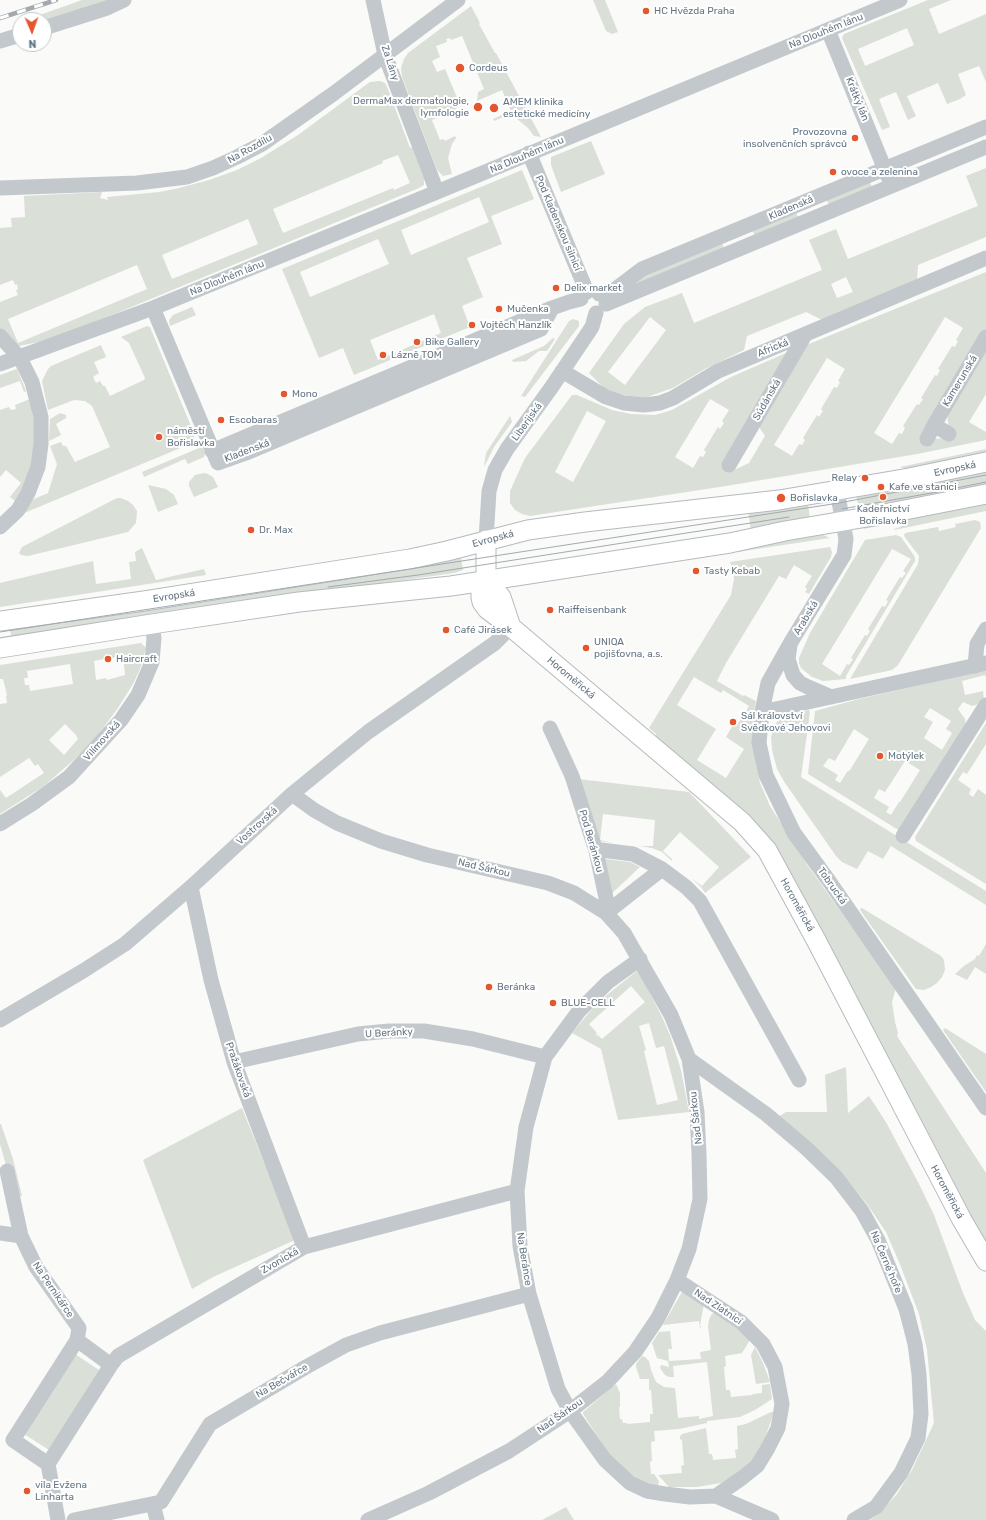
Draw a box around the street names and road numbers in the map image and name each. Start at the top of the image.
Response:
street label: Na Dlouhém lánu [787,11,865,51]
street label: Za Lány [379,44,401,82]
street label: Krátký lán [843,75,871,123]
street label: Na Rozdílu [226,132,274,166]
street label: Na Dlouhém lánu [488,134,566,176]
street label: Pod Kladenskou silnicí [532,173,584,273]
street label: Kladenská [767,193,815,223]
street label: Na Dlouhém lánu [188,258,266,298]
street label: Africká [756,336,790,360]
street label: Kamerunská [940,353,980,409]
street label: Súdánská [750,377,784,423]
street label: Liberijská [509,401,545,443]
street label: Kladenská [223,437,271,465]
street label: Evropská [933,459,977,479]
street label: Evropská [471,528,515,550]
street label: Evropská [152,587,196,605]
street label: Arabská [791,599,821,637]
street label: Horoměřická [544,654,598,702]
street label: Vilímovská [81,719,123,763]
street label: Vostrovská [234,804,280,848]
street label: Pod Beránkou [576,808,606,874]
street label: Nad Šárkou [457,856,511,880]
street label: Tobrucká [815,865,849,907]
street label: Horoměřická [777,876,817,934]
street label: U Beránky [365,1026,413,1040]
street label: Pražákovská [223,1041,253,1099]
street label: Nad Šárkou [687,1091,705,1145]
street label: Horoměřická [928,1163,966,1221]
street label: Na Černé hoře [868,1229,904,1295]
street label: Na Beránce [514,1232,534,1286]
street label: Zvonická [259,1245,301,1277]
street label: Na Pernikářce [30,1260,76,1320]
street label: Nad Zlatnicí [692,1287,744,1327]
street label: Na Bečvářce [254,1361,310,1401]
street label: Nad Šárkou [535,1396,585,1436]

